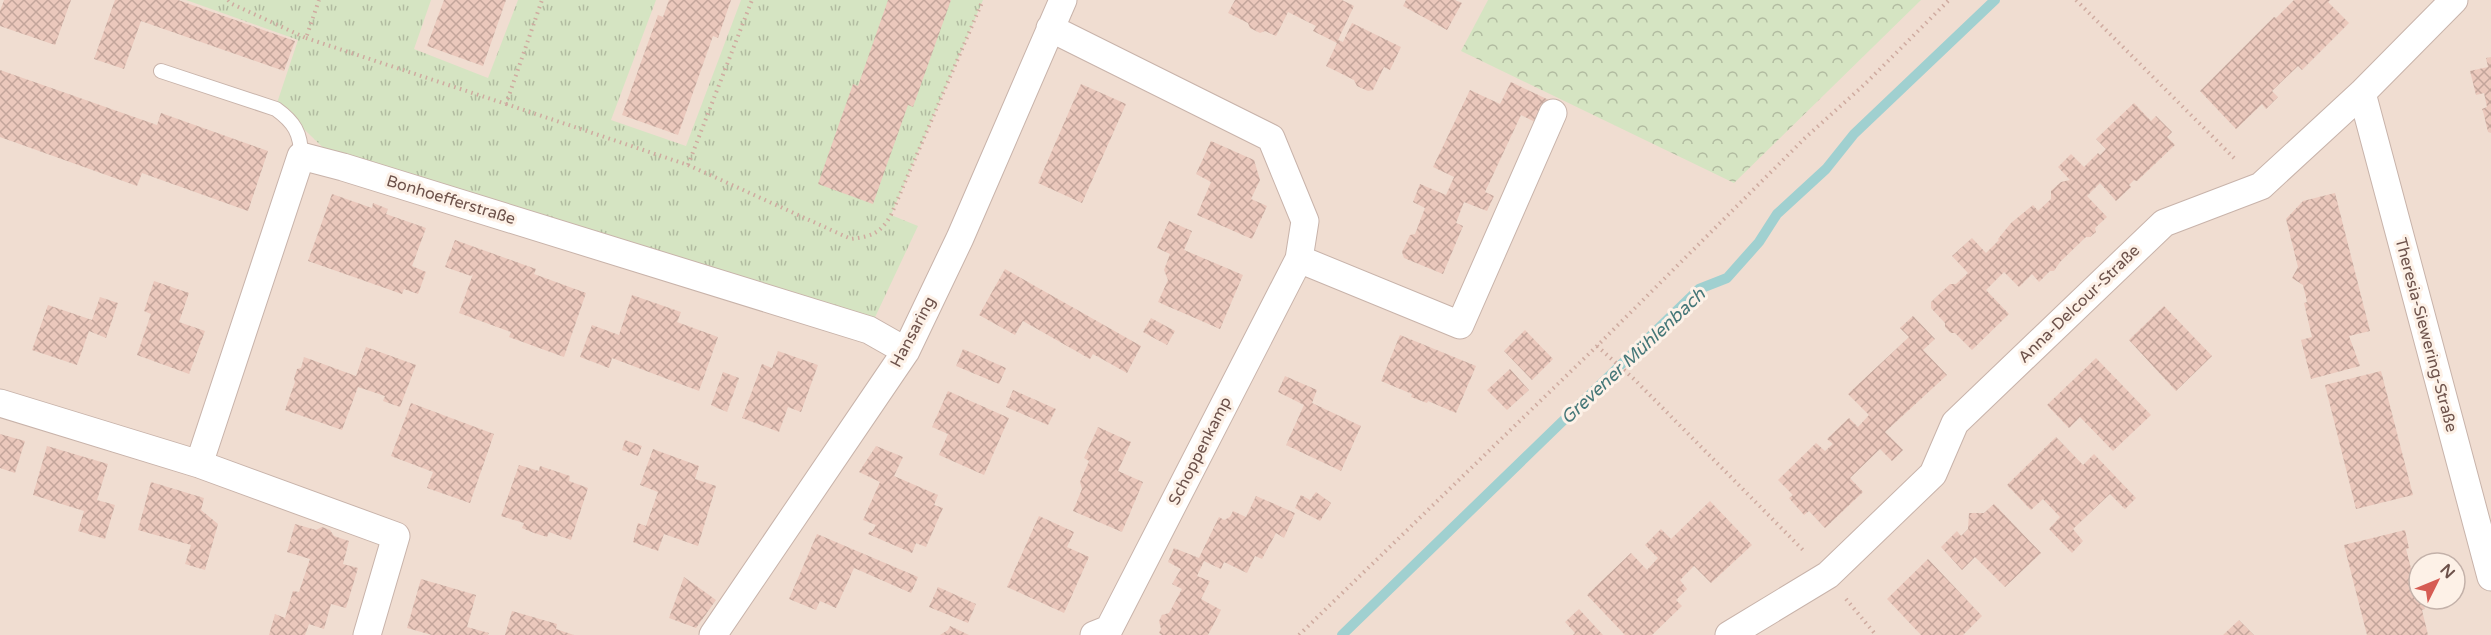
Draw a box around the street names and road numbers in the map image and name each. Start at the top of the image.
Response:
street label: Bonhoefferstraße [384,171,518,229]
street label: Theresia-Siewering-Straße [2390,236,2462,434]
street label: Anna-Delcour-Straße [2014,241,2144,367]
street label: Hansaring [886,293,940,371]
street label: Schoppenkamp [1164,393,1236,509]

